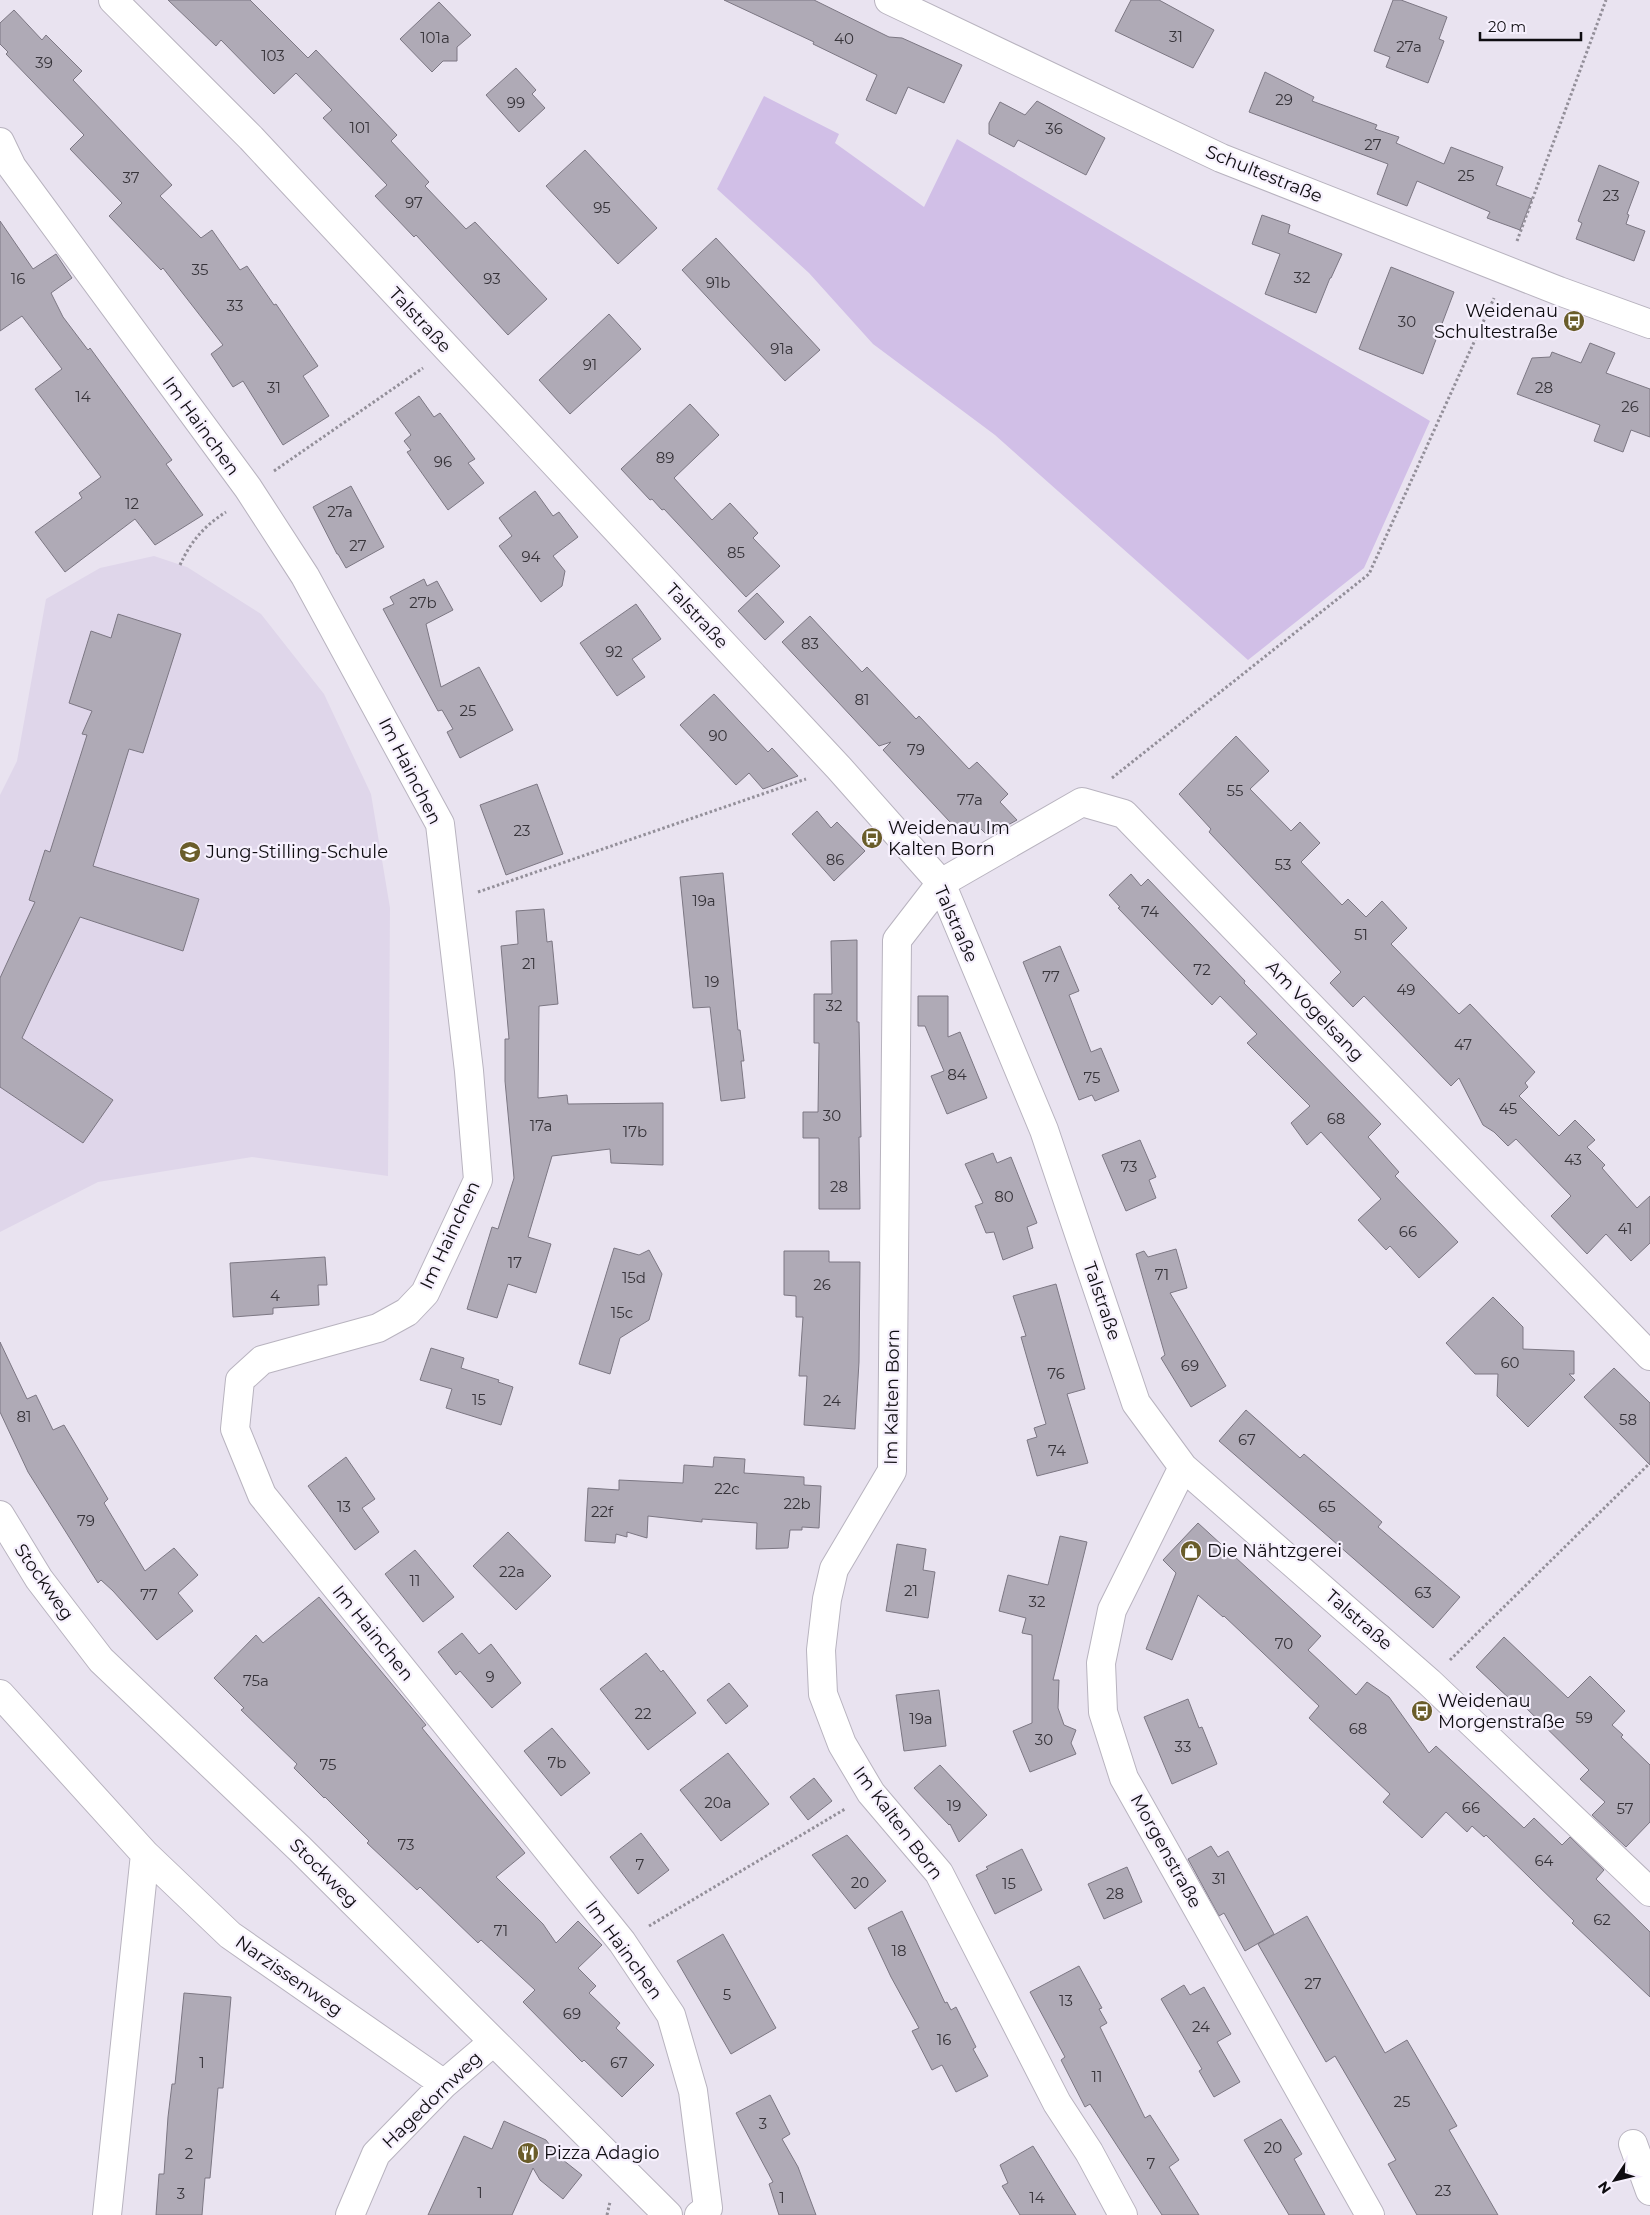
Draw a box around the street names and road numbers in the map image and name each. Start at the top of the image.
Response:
street label: Schultestraße [1202,141,1326,207]
street label: Talstraße [384,283,456,357]
street label: Im Hainchen [158,372,244,480]
street label: Talstraße [661,579,733,653]
street label: Im Hainchen [374,714,446,828]
street label: Talstraße [929,882,983,966]
street label: Am Vogelsang [1261,956,1369,1066]
street label: Im Hainchen [415,1177,485,1293]
street label: Talstraße [1078,1259,1126,1343]
street label: Im Kalten Born [880,1329,904,1465]
street label: Stockweg [10,1540,78,1624]
street label: Im Hainchen [328,1581,418,1685]
street label: Talstraße [1321,1585,1397,1655]
street label: Im Kalten Born [848,1762,948,1884]
street label: Morgenstraße [1126,1790,1206,1912]
street label: Stockweg [285,1834,363,1912]
street label: Im Hainchen [581,1896,667,2004]
street label: Narzissenweg [231,1931,347,2021]
street label: Hagedornweg [378,2047,486,2153]

